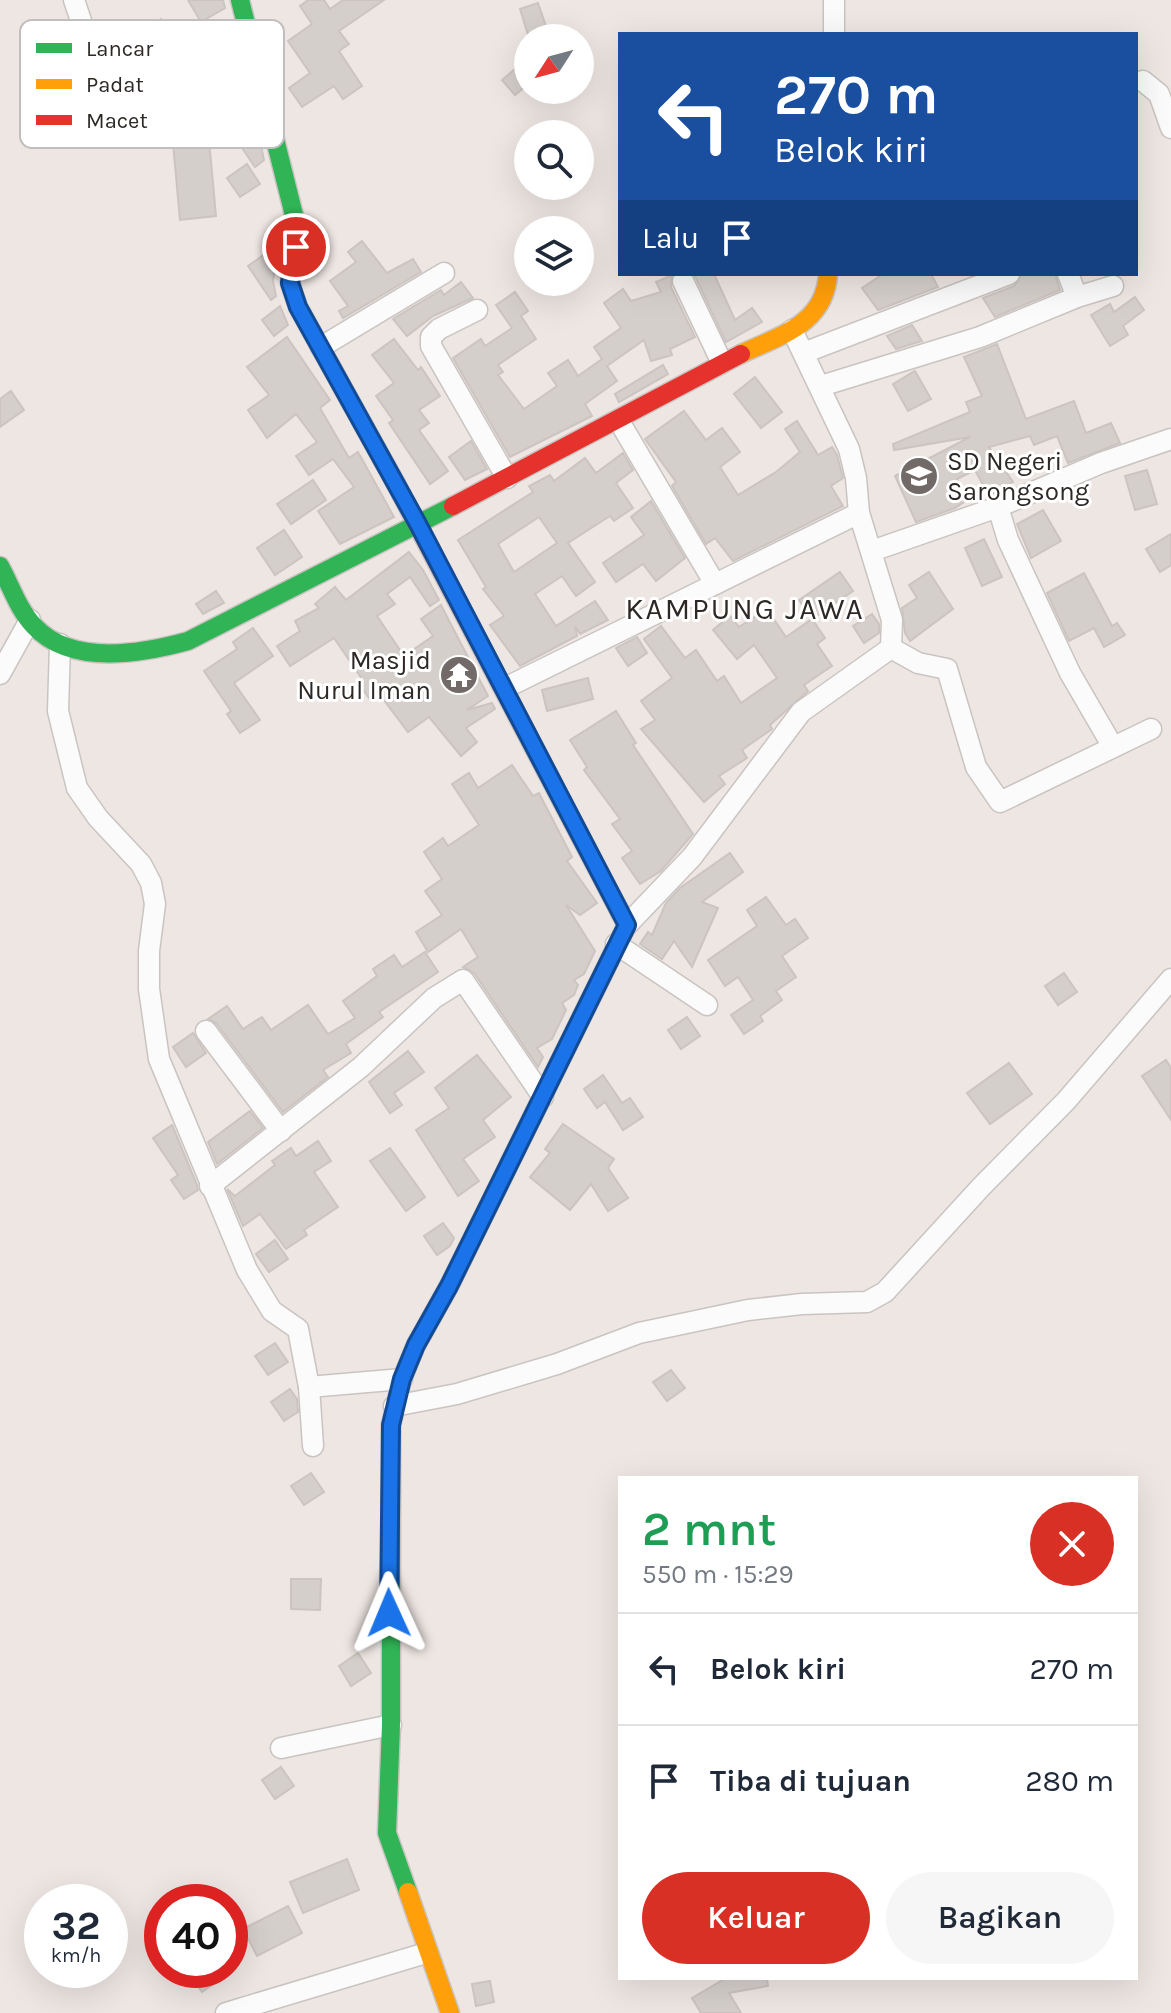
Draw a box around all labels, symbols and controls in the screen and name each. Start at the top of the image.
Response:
legend [20,20,284,148]
north arrow [514,24,594,104]
map controls [514,24,594,296]
text: Lancar [86,36,153,62]
text: 270 m [774,62,938,127]
icon: left [642,64,746,168]
text: Padat [86,72,144,98]
text: Macet [86,108,148,134]
button: search [514,120,594,200]
text: Belok kiri [774,129,928,171]
pin [262,213,330,281]
button: layers [514,216,594,296]
icon: arrive [715,216,759,260]
text: Lalu [642,220,699,256]
icon: arrive [274,225,318,269]
place label: SD Negeri Sarongsong [947,446,1090,507]
school or university icon: SD Negeri Sarongsong [898,455,940,497]
district label: KAMPUNG JAWA [625,591,865,627]
place label: Masjid Nurul Iman [297,645,431,706]
temple icon: Masjid Nurul Iman [438,654,480,696]
text: 2 mnt [642,1501,776,1557]
button: close [1030,1502,1114,1586]
text: 550 m · 15:29 [642,1559,794,1590]
position arrow [347,1571,431,1655]
icon: left [642,1647,686,1691]
text: Belok kiri [710,1651,846,1687]
text: 270 m [1030,1651,1114,1687]
icon: arrive [642,1759,686,1803]
text: Tiba di tujuan [710,1763,911,1799]
text: 280 m [1025,1763,1114,1799]
button: Keluar [642,1872,870,1964]
button: Bagikan [886,1872,1114,1964]
speed limit sign: 40 [144,1884,248,1988]
text: 32 [51,1902,101,1949]
text: km/h [51,1944,101,1967]

